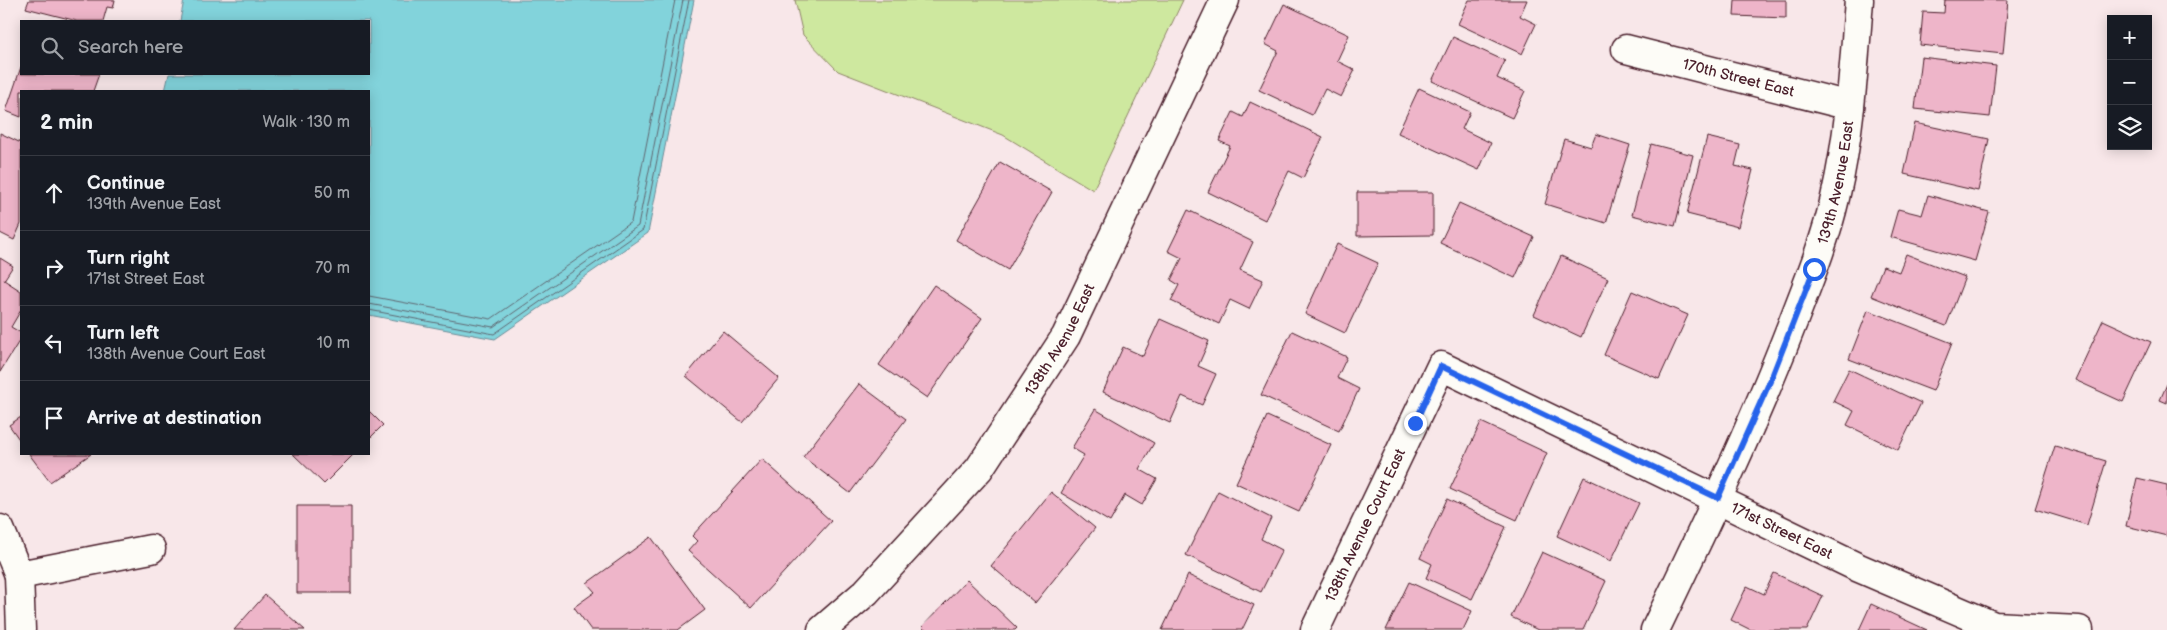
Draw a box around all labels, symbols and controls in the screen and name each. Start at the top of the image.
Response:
map controls [2107,15,2152,150]
button: + [2107,15,2152,60]
search box [20,20,370,75]
icon: search [38,34,66,62]
text: Search here [78,36,183,59]
street label: 170th Street East [1681,54,1797,101]
button: − [2107,60,2152,105]
button: layers [2107,105,2152,150]
text: 2 min [40,110,93,135]
text: Walk · 130 m [262,113,350,132]
street label: 139th Avenue East [1813,119,1858,247]
text: Continue [87,172,165,195]
icon: ahead [40,179,68,207]
text: 50 m [314,184,350,203]
text: 139th Avenue East [87,195,221,214]
text: Turn right [87,247,170,270]
icon: right [40,254,68,282]
route start [1803,258,1826,281]
text: 70 m [315,259,350,278]
text: 171st Street East [87,270,205,289]
street label: 138th Avenue East [1020,280,1099,399]
text: Turn left [87,322,159,345]
icon: left [40,329,68,357]
text: 10 m [317,334,350,353]
text: 138th Avenue Court East [87,345,265,364]
icon: arrive [40,404,68,432]
text: Arrive at destination [87,407,262,430]
route end [1404,412,1427,435]
street label: 138th Avenue Court East [1320,445,1410,605]
street label: 171st Street East [1728,498,1836,563]

